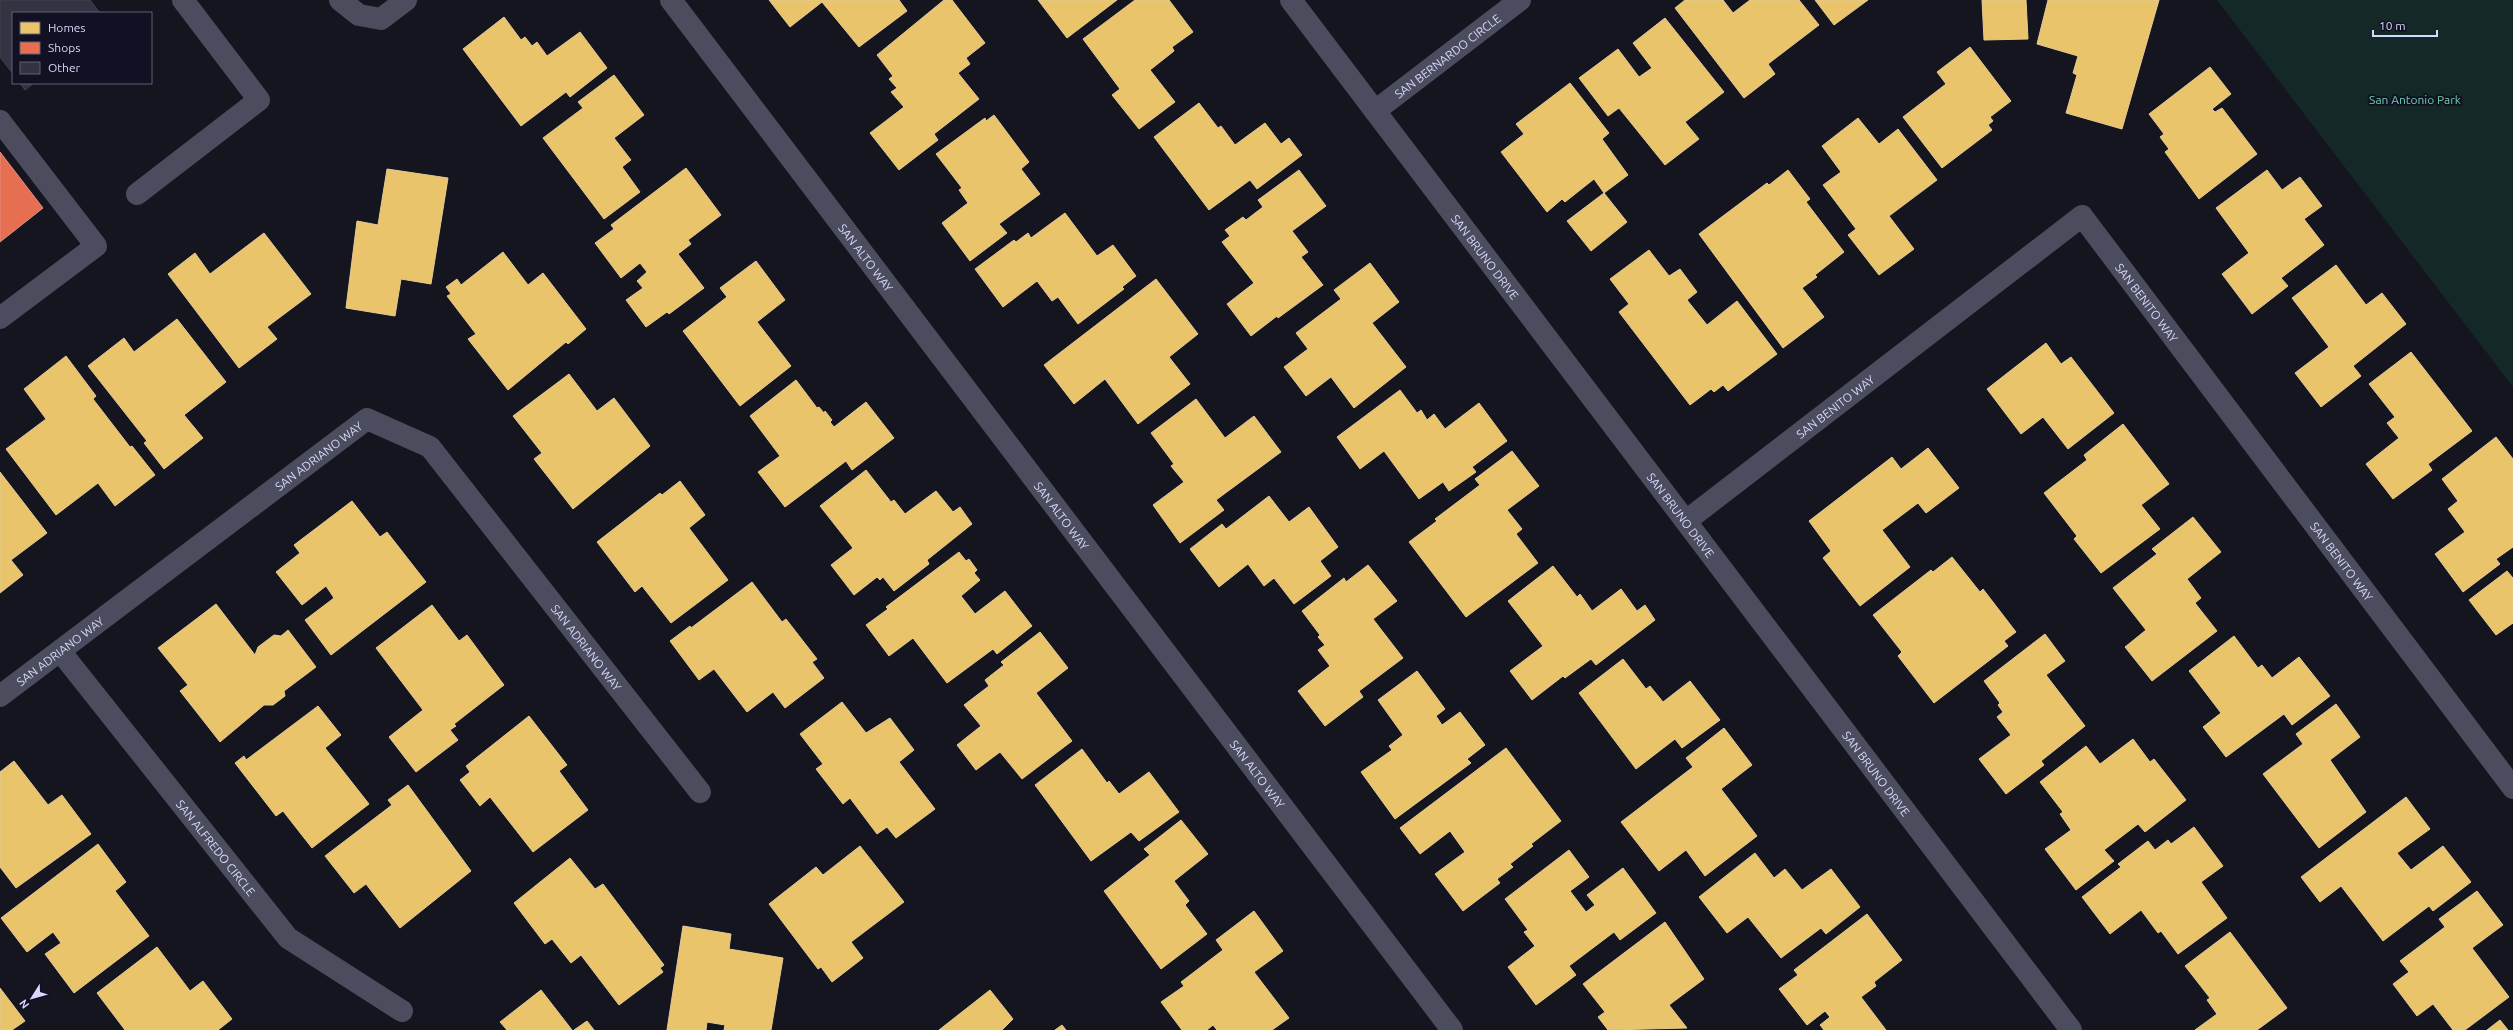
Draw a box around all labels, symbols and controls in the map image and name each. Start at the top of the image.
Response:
street label: SAN BERNARDO CIRCLE [1392,11,1503,100]
legend [12,12,152,84]
scale bar [2373,12,2437,38]
text: 10 m [2379,19,2406,32]
text: Homes [48,21,86,34]
text: Shops [48,41,80,54]
text: Other [48,61,81,74]
park label: San Antonio Park [2369,93,2461,106]
street label: SAN BRUNO DRIVE [1449,212,1522,302]
street label: SAN ALTO WAY [836,221,896,294]
street label: SAN BENITO WAY [2113,261,2181,344]
street label: SAN BENITO WAY [1793,372,1877,440]
street label: SAN ADRIANO WAY [272,419,365,493]
street label: SAN BRUNO DRIVE [1645,470,1717,560]
street label: SAN ALTO WAY [1032,479,1092,552]
street label: SAN BENITO WAY [2308,519,2376,603]
street label: SAN ADRIANO WAY [549,602,624,693]
street label: SAN ADRIANO WAY [14,614,106,688]
street label: SAN BRUNO DRIVE [1840,728,1913,818]
street label: SAN ALTO WAY [1228,737,1288,810]
street label: SAN ALFREDO CIRCLE [174,797,258,898]
north arrow [12,978,52,1018]
text: N [17,997,31,1011]

